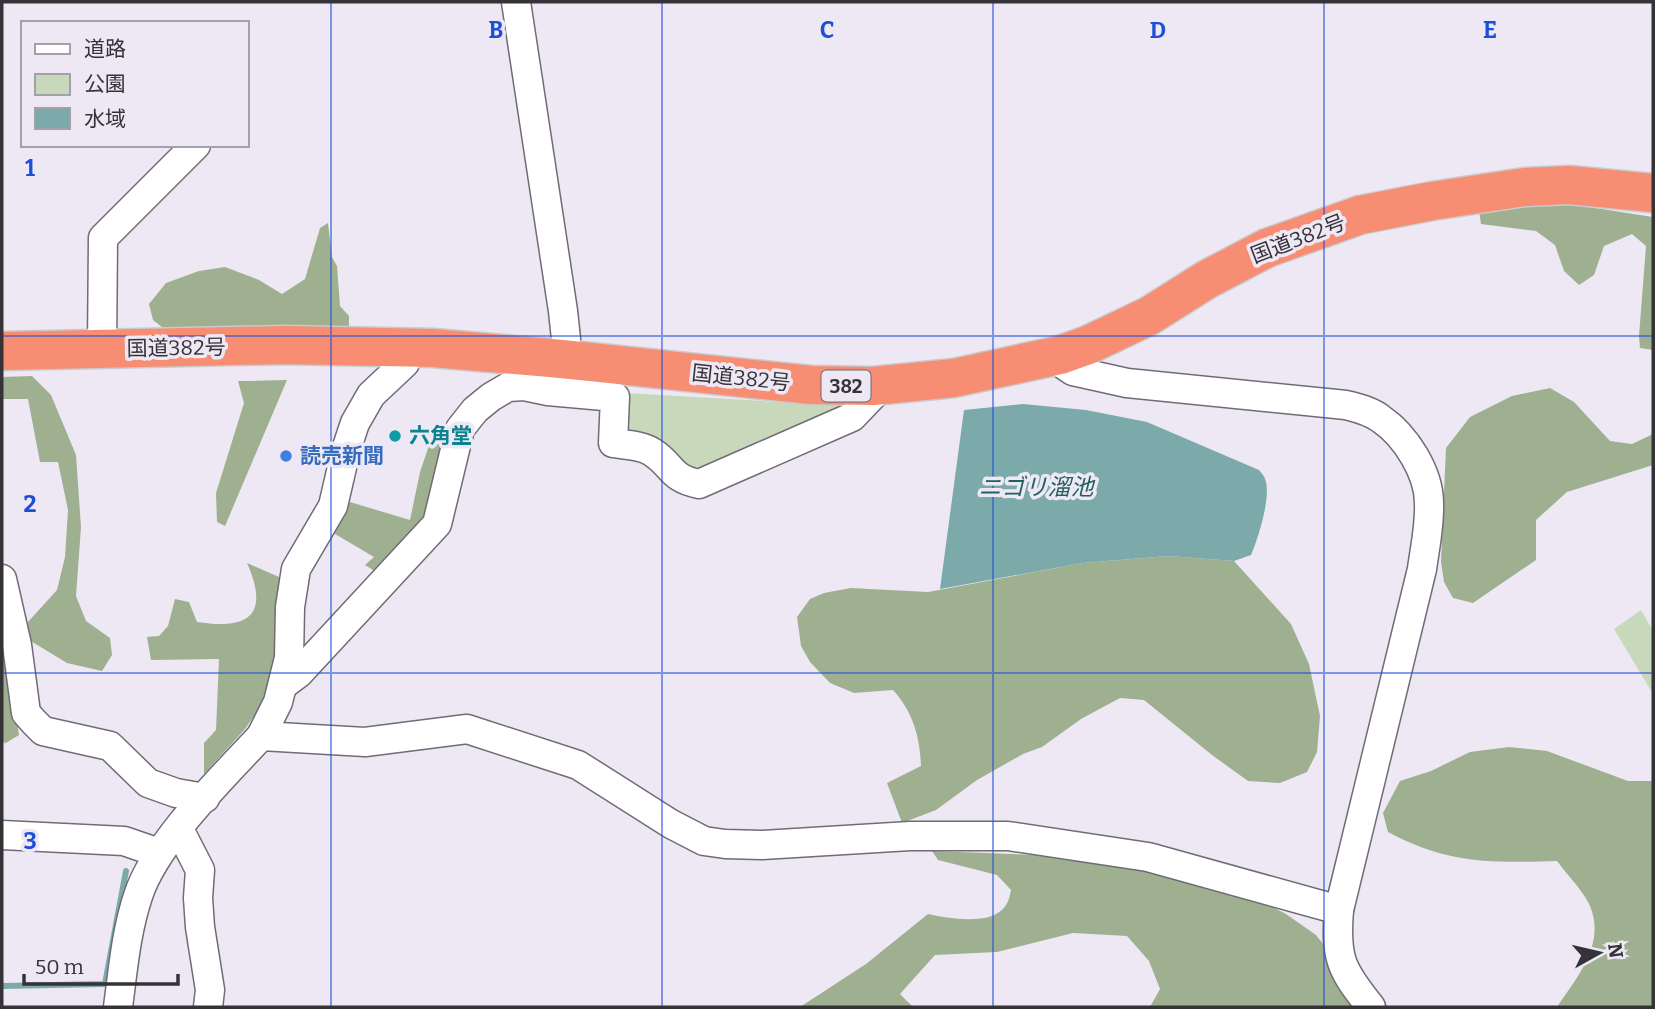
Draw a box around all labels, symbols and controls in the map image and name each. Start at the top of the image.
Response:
text: B [489,16,503,44]
text: C [820,16,834,44]
text: D [1150,16,1166,44]
text: E [1483,16,1497,44]
legend [21,21,248,147]
text: 道路 [84,36,126,62]
text: 公園 [84,71,126,97]
text: 水域 [84,106,126,132]
text: 1 [25,154,35,182]
street label: 国道382号 [1247,209,1349,269]
street label: 国道382号 [126,334,226,362]
street label: 国道382号 [690,360,792,396]
road number: 382 [822,370,870,402]
place label: 六角堂 [409,423,472,449]
marker: 六角堂 [387,428,403,444]
place label: 読売新聞 [300,443,384,469]
marker: 読売新聞 [278,448,294,464]
water label: ニゴリ溜池 [979,473,1096,501]
text: 2 [24,490,37,518]
text: 3 [23,827,37,855]
north arrow [1564,918,1634,988]
scale bar [24,942,178,986]
text: N [1603,942,1628,960]
text: 50 m [35,954,84,980]

